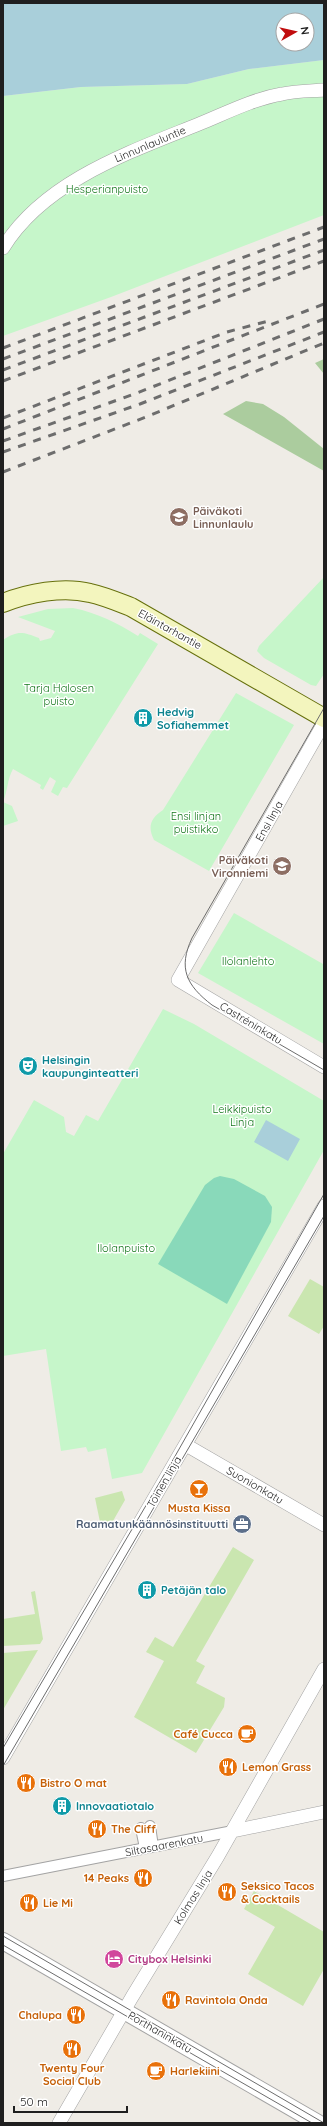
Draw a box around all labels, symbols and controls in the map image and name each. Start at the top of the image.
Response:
north arrow [275,12,315,52]
text: N [297,26,312,36]
street label: Linnunlauluntie [112,123,188,165]
park label: Hesperianpuisto [66,182,149,196]
place label: Päiväkoti Linnunlaulu [193,504,254,531]
school or university icon: Päiväkoti Linnunlaulu [168,506,190,528]
street label: Eläintarhantie [136,606,204,652]
park label: Tarja Halosen puisto [24,681,94,708]
place label: Hedvig Sofiahemmet [157,705,229,732]
building icon: Hedvig Sofiahemmet [132,707,154,729]
street label: Ensi linja [252,798,286,844]
park label: Ensi linjan puistikko [171,809,221,836]
place label: Päiväkoti Vironniemi [212,853,268,880]
school or university icon: Päiväkoti Vironniemi [271,855,293,877]
park label: Ilolanlehto [222,954,275,968]
street label: Castréninkatu [217,999,285,1047]
place label: Helsingin kaupunginteatteri [42,1053,138,1080]
theatre icon: Helsingin kaupunginteatteri [17,1055,39,1077]
park label: Leikkipuisto Linja [212,1102,272,1129]
park label: Ilolanpuisto [97,1241,155,1255]
street label: Toinen linja [144,1454,184,1510]
street label: Suonionkatu [224,1463,286,1507]
bar icon: Musta Kissa [188,1478,210,1500]
place label: Musta Kissa [168,1501,230,1515]
office icon: Raamatunkäännösinstituutti [231,1513,253,1535]
place label: Raamatunkäännösinstituutti [76,1517,228,1531]
building icon: Petäjän talo [136,1579,158,1601]
place label: Petäjän talo [161,1583,226,1597]
cafe icon: Café Cucca [236,1723,258,1745]
place label: Café Cucca [173,1727,233,1741]
restaurant icon: Lemon Grass [217,1756,239,1778]
place label: Lemon Grass [242,1760,311,1774]
restaurant icon: Bistro O mat [15,1772,37,1794]
place label: Bistro O mat [40,1776,107,1790]
building icon: Innovaatiotalo [51,1795,73,1817]
place label: Innovaatiotalo [76,1799,154,1813]
restaurant icon: The Cliff [86,1818,108,1840]
place label: The Cliff [111,1822,156,1836]
street label: Siltasaarenkatu [124,1831,204,1859]
restaurant icon: 14 Peaks [132,1867,154,1889]
street label: Kolmas linja [171,1867,215,1927]
place label: 14 Peaks [84,1871,129,1885]
place label: Seksico Tacos & Cocktails [241,1879,314,1906]
restaurant icon: Seksico Tacos & Cocktails [216,1881,238,1903]
restaurant icon: Lie Mi [18,1892,40,1914]
place label: Lie Mi [43,1896,73,1910]
hotel icon: Citybox Helsinki [103,1948,125,1970]
place label: Citybox Helsinki [128,1952,211,1966]
restaurant icon: Ravintola Onda [160,1989,182,2011]
place label: Ravintola Onda [185,1993,268,2007]
restaurant icon: Chalupa [65,2004,87,2026]
place label: Chalupa [19,2008,62,2022]
street label: Porthaninkatu [126,2008,194,2056]
restaurant icon: Twenty Four Social Club [61,2038,83,2060]
cafe icon: Harlekiini [145,2060,167,2082]
place label: Twenty Four Social Club [39,2061,105,2088]
place label: Harlekiini [170,2064,220,2078]
scale bar [14,2088,127,2114]
text: 50 m [20,2094,48,2109]

